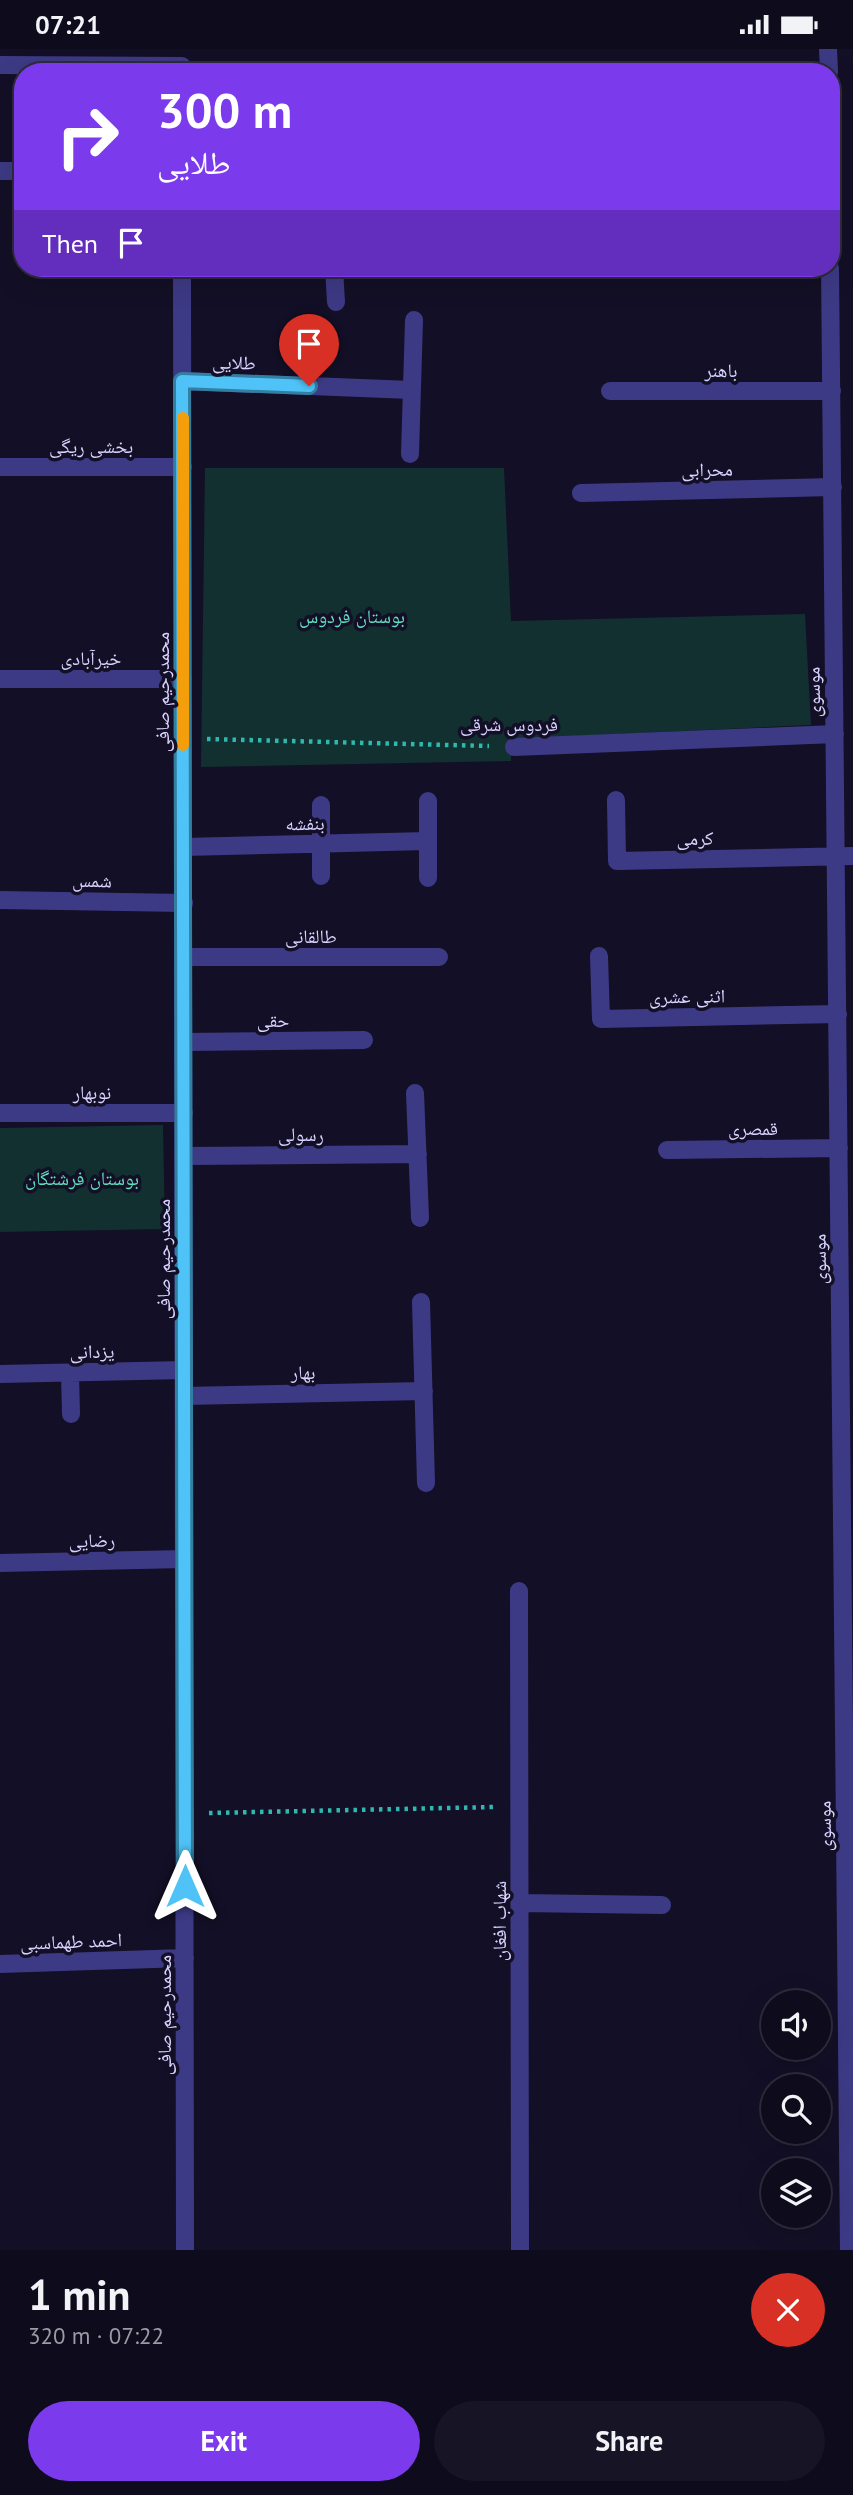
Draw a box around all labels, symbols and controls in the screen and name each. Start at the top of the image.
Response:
text: 07:21 [35,8,101,41]
text: 300 m [157,78,292,142]
icon: right [42,91,133,182]
text: طلایی [157,141,231,183]
icon: arrive [112,224,150,262]
text: Then [42,227,98,260]
pin [279,314,339,386]
icon: arrive [290,325,328,363]
street label: طلایی [212,349,256,375]
street label: باهنر [704,358,737,382]
street label: بخشی ریگی [49,434,133,458]
street label: محرابی [681,457,733,481]
park label: بوستان فردوس [299,604,405,628]
street label: محمدرحیم صافی [150,632,175,752]
street label: خیرآبادی [61,646,121,670]
street label: موسوی [801,666,825,718]
street label: فردوس شرقی [460,712,558,736]
street label: بنفشه [285,811,325,835]
street label: کرمی [676,826,714,850]
street label: شمس [72,868,112,892]
street label: طالقانی [285,924,337,948]
street label: اثنی عشری [649,983,725,1009]
street label: حقی [257,1008,289,1032]
street label: نوبهار [72,1080,111,1104]
street label: قمصری [728,1116,778,1140]
street label: رسولی [278,1122,324,1146]
park label: بوستان فرشتگان [25,1166,139,1190]
street label: محمدرحیم صافی [151,1199,176,1319]
street label: موسوی [807,1233,831,1285]
street label: یزدانی [69,1339,115,1363]
street label: بهار [289,1360,316,1384]
street label: رضایی [68,1528,116,1552]
street label: موسوی [812,1800,836,1852]
position arrow [148,1849,222,1923]
street label: شهاب افغان [487,1881,511,1961]
street label: احمد طهماسبی [20,1927,122,1955]
street label: محمدرحیم صافی [152,1955,177,2075]
map controls [761,1990,831,2228]
button: sound [761,1990,831,2060]
button: search [761,2074,831,2144]
button: layers [761,2158,831,2228]
text: 1 min [28,2267,130,2322]
button: close [751,2273,825,2347]
text: 320 m · 07:22 [28,2321,164,2350]
button: Exit [28,2401,420,2481]
button: Share [434,2401,825,2481]

